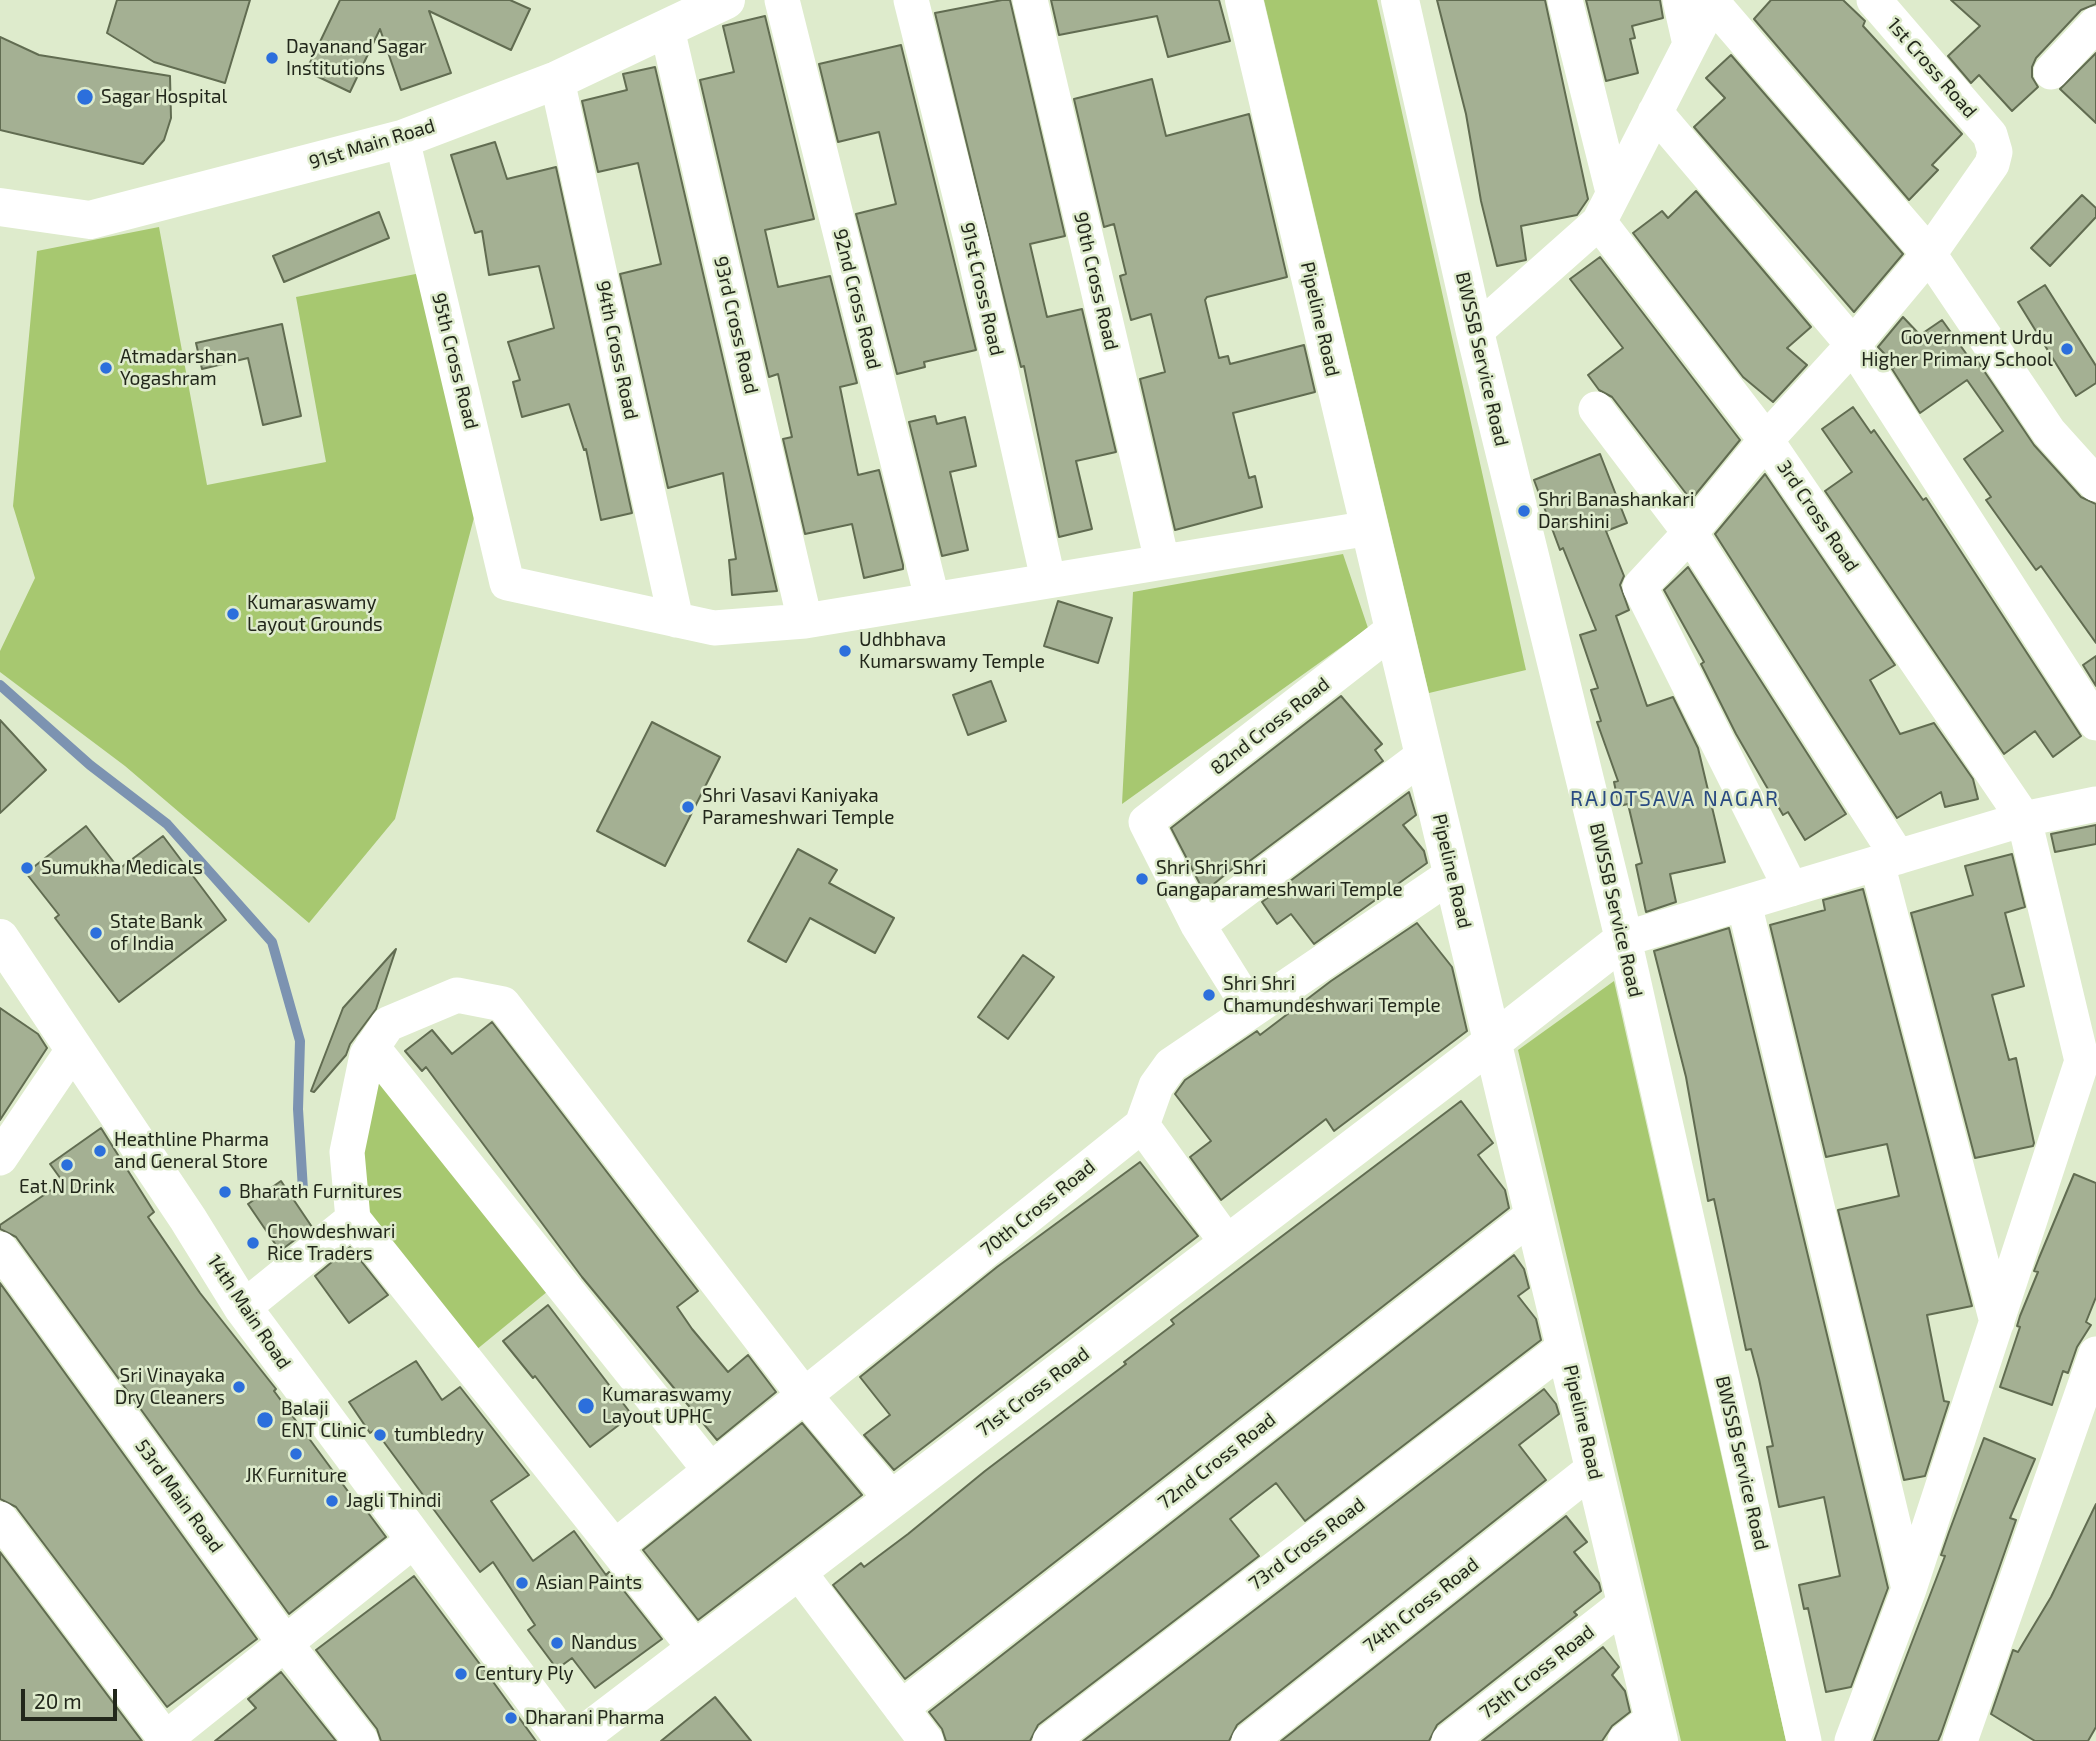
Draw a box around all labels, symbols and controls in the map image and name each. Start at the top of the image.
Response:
street label: 1st Cross Road [1882,13,1982,123]
place label: Dayanand Sagar Institutions [286,36,427,80]
marker: Dayanand Sagar Institutions [264,50,280,66]
place label: Sagar Hospital [101,86,227,108]
marker: Sagar Hospital [75,87,95,107]
street label: 91st Main Road [306,114,438,174]
street label: 90th Cross Road [1069,210,1123,352]
street label: 91st Cross Road [956,220,1008,358]
street label: 92nd Cross Road [829,226,885,372]
street label: 93rd Cross Road [709,254,763,396]
street label: Pipeline Road [1296,260,1344,378]
street label: BWSSB Service Road [1451,270,1513,448]
street label: 94th Cross Road [591,278,643,422]
street label: 95th Cross Road [427,290,483,432]
place label: Government Urdu Higher Primary School [1861,327,2053,371]
marker: Government Urdu Higher Primary School [2059,341,2075,357]
place label: Atmadarshan Yogashram [120,346,237,390]
marker: Atmadarshan Yogashram [98,360,114,376]
street label: 3rd Cross Road [1772,456,1864,576]
place label: Shri Banashankari Darshini [1538,489,1695,533]
marker: Shri Banashankari Darshini [1516,503,1532,519]
place label: Kumaraswamy Layout Grounds [247,592,383,636]
marker: Kumaraswamy Layout Grounds [225,606,241,622]
place label: Udhbhava Kumarswamy Temple [859,629,1045,673]
marker: Udhbhava Kumarswamy Temple [837,643,853,659]
street label: 82nd Cross Road [1206,672,1334,780]
place label: Shri Vasavi Kaniyaka Parameshwari Temple [702,785,894,829]
district label: RAJOTSAVA NAGAR [1572,786,1778,812]
marker: Shri Vasavi Kaniyaka Parameshwari Temple [680,799,696,815]
street label: Pipeline Road [1428,812,1476,930]
street label: BWSSB Service Road [1585,821,1647,999]
place label: Sumukha Medicals [41,857,203,879]
place label: Shri Shri Shri Gangaparameshwari Temple [1156,857,1403,901]
marker: Sumukha Medicals [19,860,35,876]
marker: Shri Shri Shri Gangaparameshwari Temple [1134,871,1150,887]
place label: State Bank of India [110,911,203,955]
marker: State Bank of India [88,925,104,941]
place label: Shri Shri Chamundeshwari Temple [1223,973,1441,1017]
marker: Shri Shri Chamundeshwari Temple [1201,987,1217,1003]
place label: Heathline Pharma and General Store [114,1129,269,1173]
marker: Heathline Pharma and General Store [92,1143,108,1159]
street label: 70th Cross Road [976,1155,1100,1261]
marker: Eat N Drink [59,1157,75,1173]
place label: Eat N Drink [19,1176,115,1198]
place label: Bharath Furnitures [239,1181,402,1203]
marker: Bharath Furnitures [217,1184,233,1200]
place label: Chowdeshwari Rice Traders [267,1221,395,1265]
marker: Chowdeshwari Rice Traders [245,1235,261,1251]
street label: 14th Main Road [202,1251,296,1373]
street label: 71st Cross Road [972,1342,1094,1442]
street label: Pipeline Road [1559,1363,1607,1481]
place label: Sri Vinayaka Dry Cleaners [115,1365,225,1409]
street label: BWSSB Service Road [1711,1374,1773,1552]
marker: Sri Vinayaka Dry Cleaners [231,1379,247,1395]
place label: Kumaraswamy Layout UPHC [602,1384,731,1428]
marker: Kumaraswamy Layout UPHC [576,1396,596,1416]
place label: Balaji ENT Clinic [281,1398,367,1442]
street label: 72nd Cross Road [1154,1408,1280,1514]
marker: Balaji ENT Clinic [255,1410,275,1430]
place label: tumbledry [394,1424,484,1446]
marker: tumbledry [372,1427,388,1443]
street label: 53rd Main Road [130,1435,228,1557]
marker: JK Furniture [288,1446,304,1462]
place label: JK Furniture [245,1465,347,1487]
place label: Jagli Thindi [346,1490,442,1512]
marker: Jagli Thindi [324,1493,340,1509]
street label: 73rd Cross Road [1245,1493,1369,1595]
street label: 74th Cross Road [1359,1553,1483,1657]
place label: Asian Paints [536,1572,642,1594]
marker: Asian Paints [514,1575,530,1591]
street label: 75th Cross Road [1475,1620,1599,1724]
place label: Nandus [571,1632,637,1654]
marker: Nandus [549,1635,565,1651]
place label: Century Ply [475,1663,574,1685]
marker: Century Ply [453,1666,469,1682]
scale bar [24,1674,121,1718]
text: 20 m [34,1688,82,1713]
place label: Dharani Pharma [525,1707,664,1729]
marker: Dharani Pharma [503,1710,519,1726]

